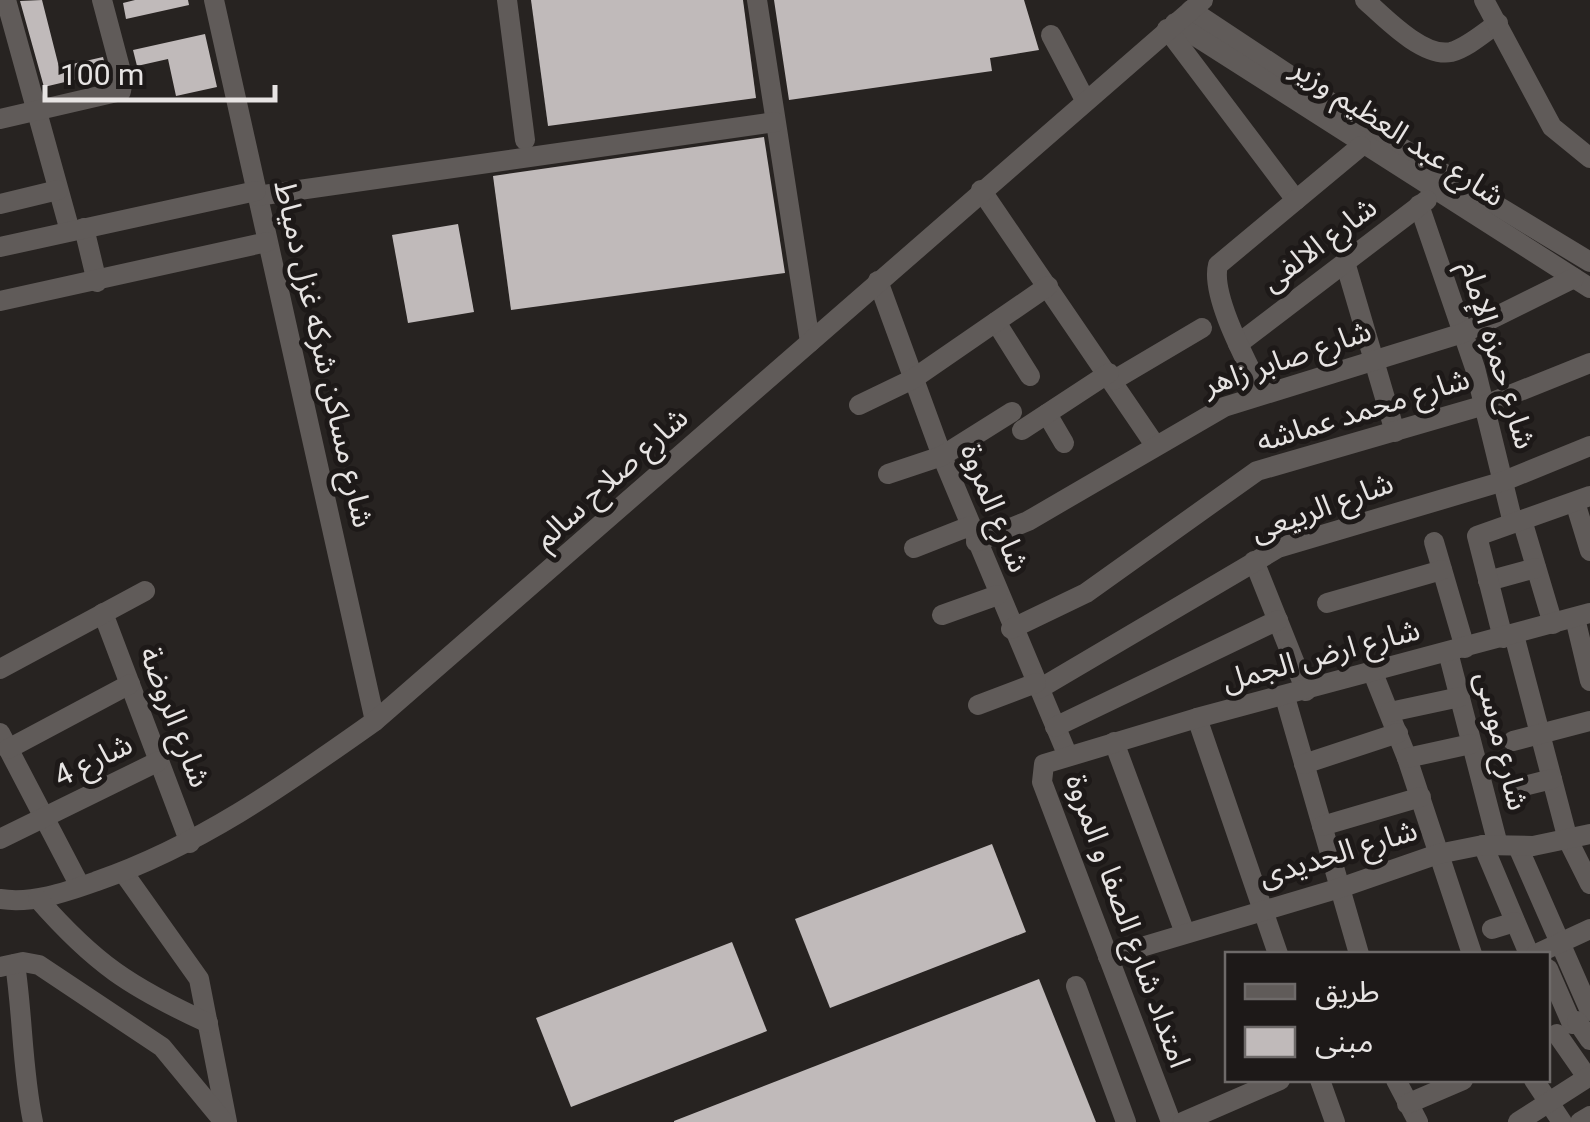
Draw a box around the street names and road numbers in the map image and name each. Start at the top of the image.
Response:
street label: شارع عبد العظيم وزير [1281,49,1511,218]
street label: شارع مساكن شركه غزل دمياط [263,177,381,532]
street label: شارع الالفى [1254,189,1386,302]
street label: شارع حمزه الإمام [1448,257,1544,455]
street label: شارع صابر زاهر [1197,312,1377,408]
street label: شارع محمد عماشه [1252,361,1475,463]
street label: شارع صلاح سالم [527,400,699,560]
street label: شارع المروة [949,438,1037,579]
street label: شارع الربيعى [1246,465,1399,553]
street label: شارع ارض الجمل [1218,611,1425,703]
street label: شارع الروضة [128,642,218,794]
street label: شارع موسى [1464,668,1537,815]
street label: شارع 4 [48,726,140,798]
street label: امتداد شارع الصفا و المروة [1054,769,1198,1074]
street label: شارع الحديدى [1254,812,1423,898]

